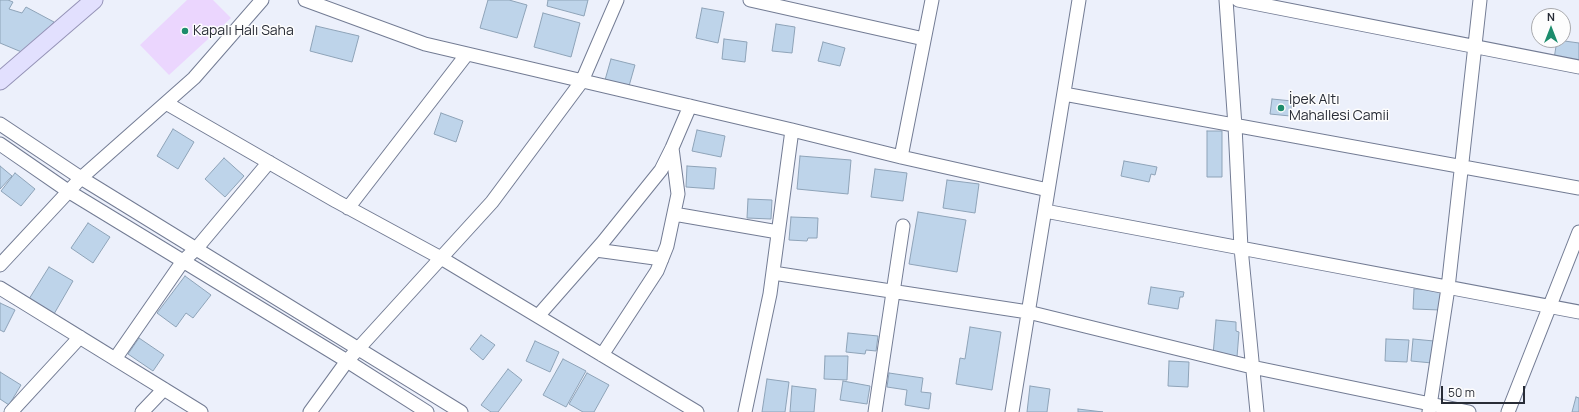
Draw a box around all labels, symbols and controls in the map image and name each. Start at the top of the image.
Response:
north arrow [1531,8,1571,48]
text: N [1547,9,1555,24]
place label: Kapalı Halı Saha [193,23,294,39]
marker: Kapalı Halı Saha [180,26,190,36]
place label: İpek Altı Mahallesi Camii [1289,92,1389,124]
marker: İpek Altı Mahallesi Camii [1276,103,1286,113]
scale bar [1443,378,1527,404]
text: 50 m [1448,384,1475,401]

